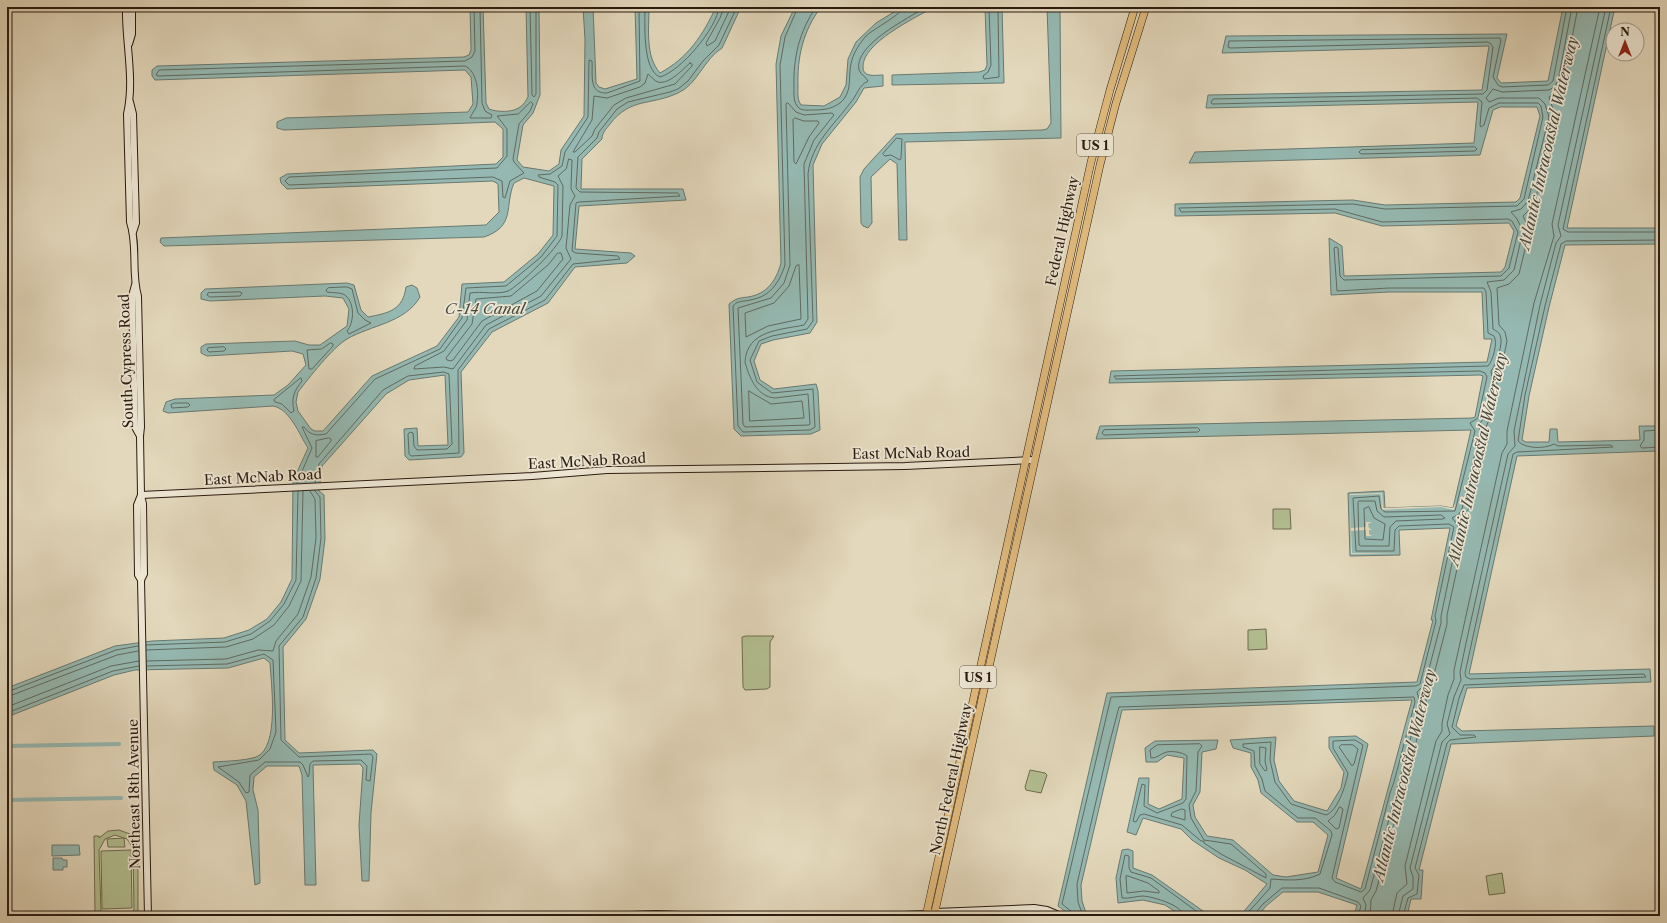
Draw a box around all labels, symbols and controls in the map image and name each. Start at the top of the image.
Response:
north arrow [1605,22,1645,62]
text: N [1620,25,1630,39]
water label: Atlantic Intracoastal Waterway [1514,34,1582,253]
road number: US 1 [1077,134,1113,156]
street label: Federal Highway [1042,174,1082,288]
street label: South Cypress Road [115,293,137,428]
water label: C-14 Canal [445,299,527,318]
water label: Atlantic Intracoastal Waterway [1443,350,1511,569]
street label: East McNab Road [852,443,971,463]
street label: East McNab Road [527,449,647,473]
street label: East McNab Road [203,465,323,489]
road number: US 1 [960,666,996,688]
water label: Atlantic Intracoastal Waterway [1368,667,1440,885]
street label: North Federal Highway [926,701,976,857]
street label: Northeast 18th Avenue [124,719,144,869]

